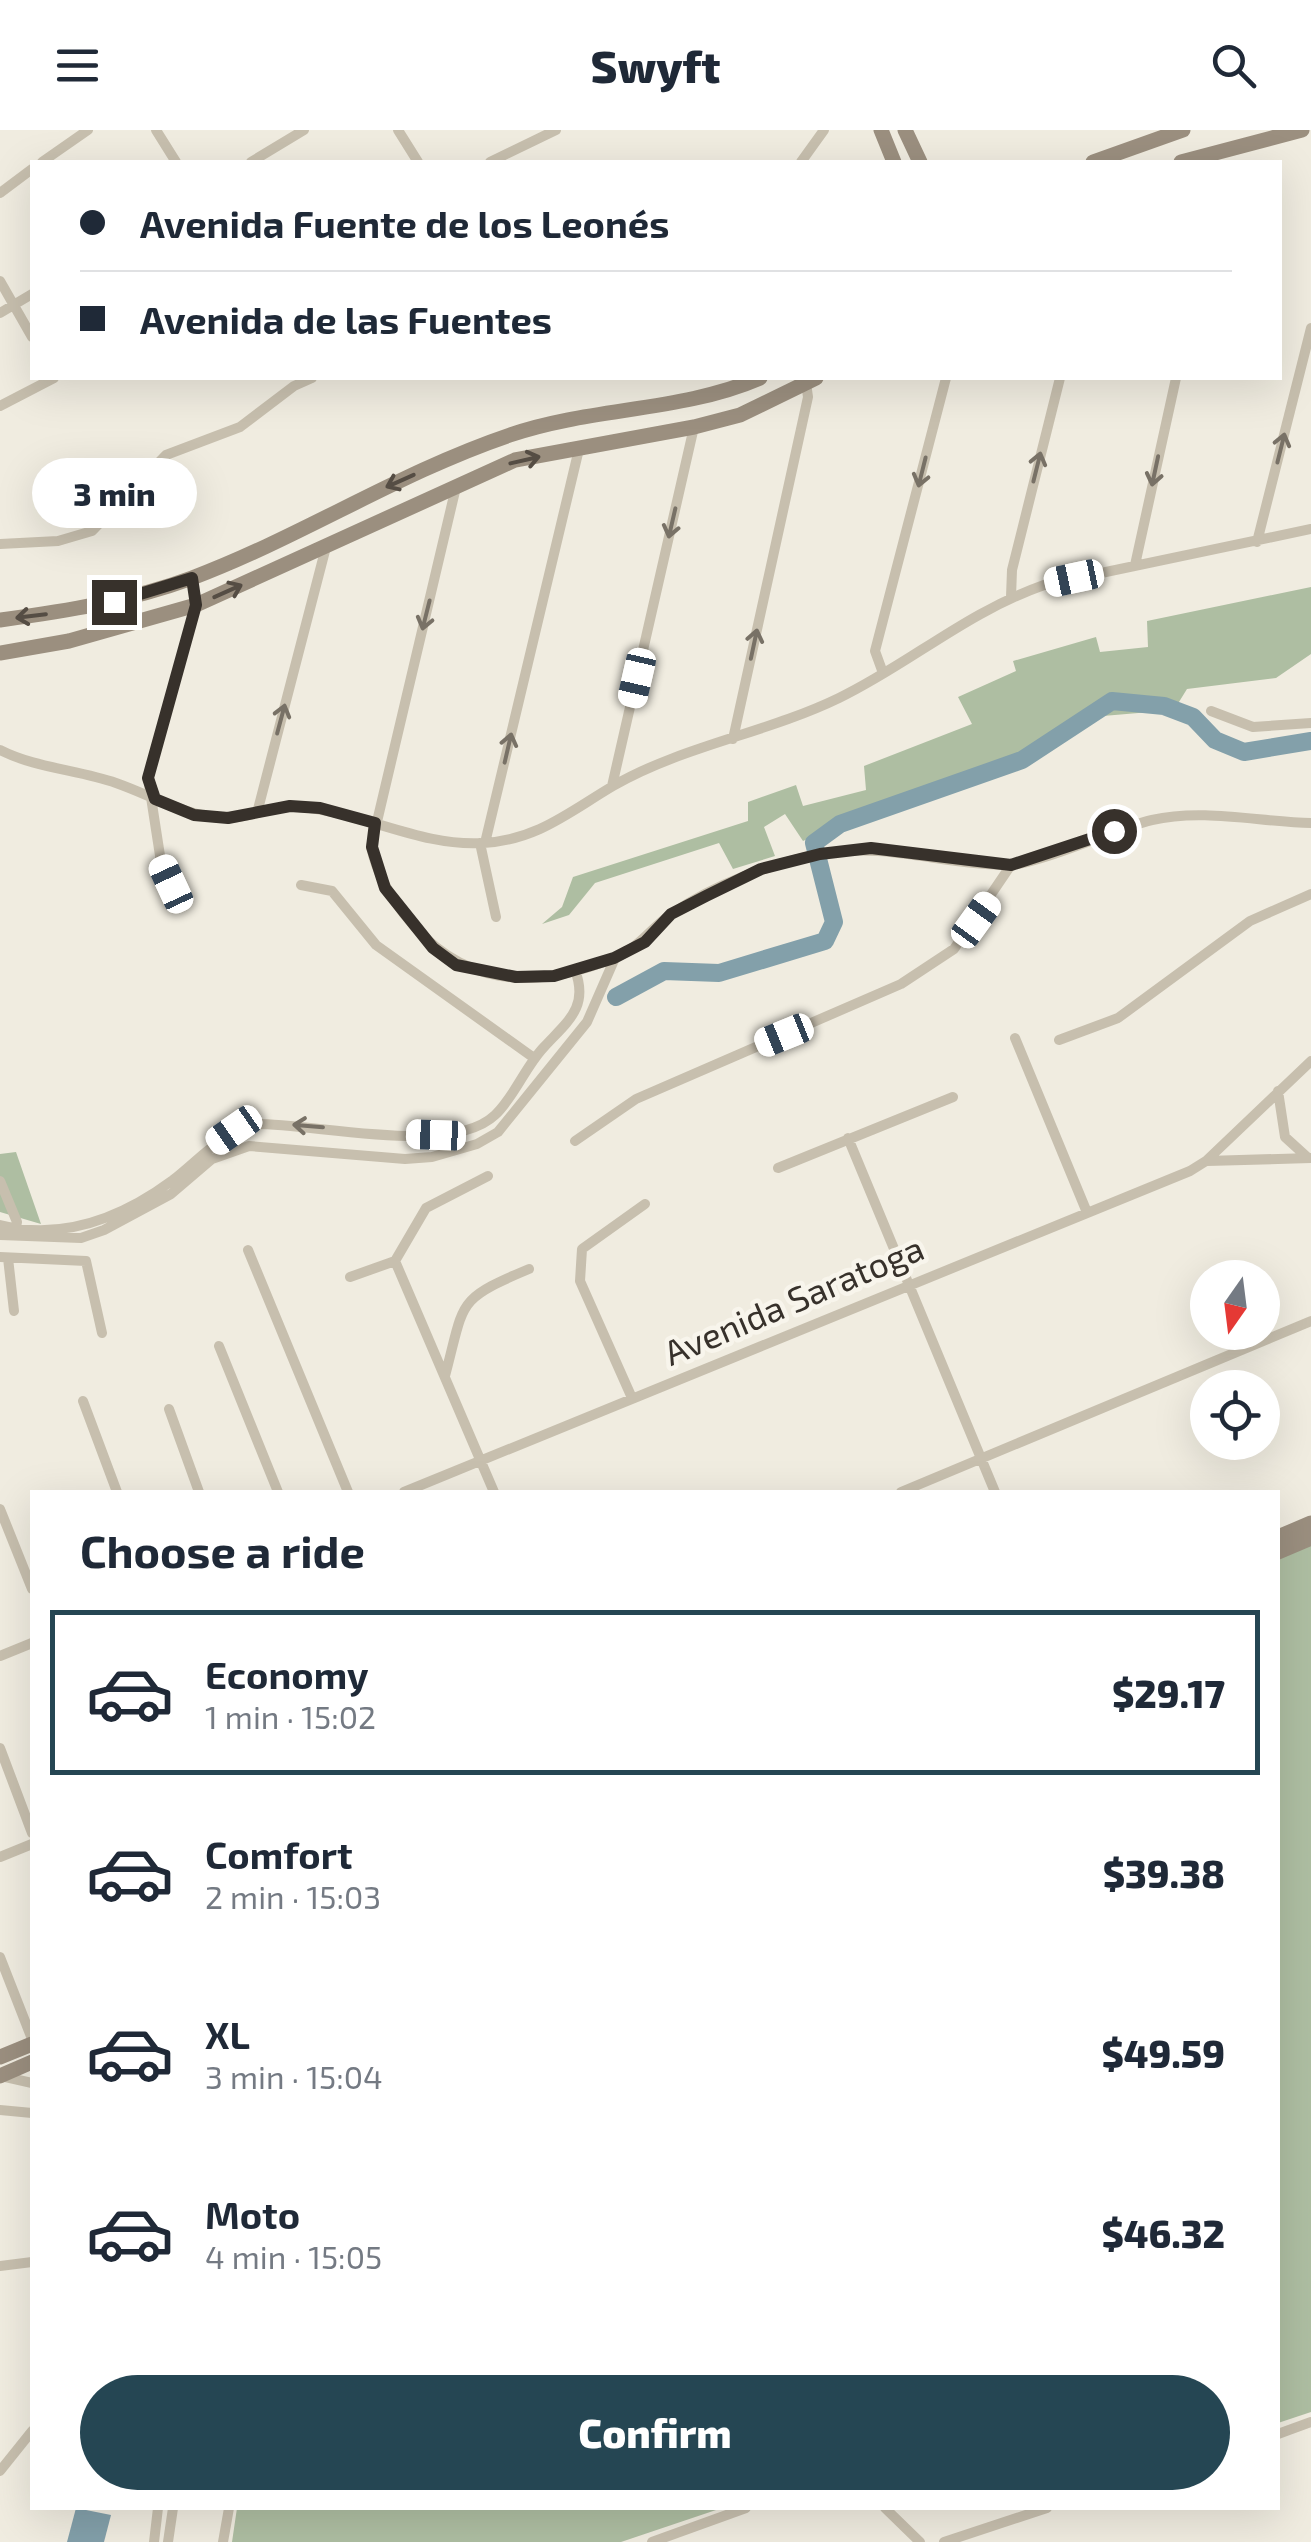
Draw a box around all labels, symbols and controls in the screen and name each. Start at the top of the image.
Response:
icon: menu [50,38,105,93]
text: Swyft [591,38,720,92]
icon: search [1206,38,1261,93]
text: Avenida Fuente de los Leonés [140,200,669,246]
text: Avenida de las Fuentes [140,296,552,342]
one-way arrow [1273,433,1291,465]
one-way arrow [508,449,540,468]
one-way arrow [1029,452,1048,483]
one-way arrow [1145,454,1164,486]
one-way arrow [911,456,930,487]
callout: 3 min [32,457,196,527]
one-way arrow [385,473,416,491]
text: 3 min [73,474,156,512]
one-way arrow [662,506,680,538]
car [1042,557,1106,599]
route end [92,580,137,625]
one-way arrow [212,581,243,599]
one-way arrow [415,599,434,630]
one-way arrow [15,607,48,626]
one-way arrow [746,629,764,661]
car [616,645,658,711]
one-way arrow [273,704,292,735]
one-way arrow [500,733,518,765]
route start [1092,809,1137,854]
car [145,850,197,918]
car [946,887,1006,953]
car [751,1010,817,1060]
car [201,1101,267,1159]
one-way arrow [293,1116,325,1135]
car [405,1119,467,1151]
street label: Avenida Saratoga [657,1225,929,1373]
north arrow [1190,1260,1280,1350]
map controls [1190,1260,1280,1460]
button: locate [1190,1370,1280,1460]
text: Choose a ride [80,1523,365,1577]
icon: car [85,1648,175,1738]
text: Economy [205,1651,369,1697]
text: $29.17 [1112,1670,1225,1716]
text: 1 min · 15:02 [205,1697,376,1735]
icon: car [85,1828,175,1918]
text: Comfort [205,1831,353,1877]
text: $39.38 [1103,1850,1225,1896]
text: 2 min · 15:03 [205,1877,381,1915]
icon: car [85,2008,175,2098]
text: XL [205,2011,250,2057]
text: $49.59 [1101,2030,1225,2076]
text: 3 min · 15:04 [205,2057,383,2095]
icon: car [85,2188,175,2278]
text: Moto [205,2191,300,2237]
text: $46.32 [1101,2210,1225,2256]
text: 4 min · 15:05 [205,2237,382,2275]
button: Confirm [80,2375,1230,2490]

